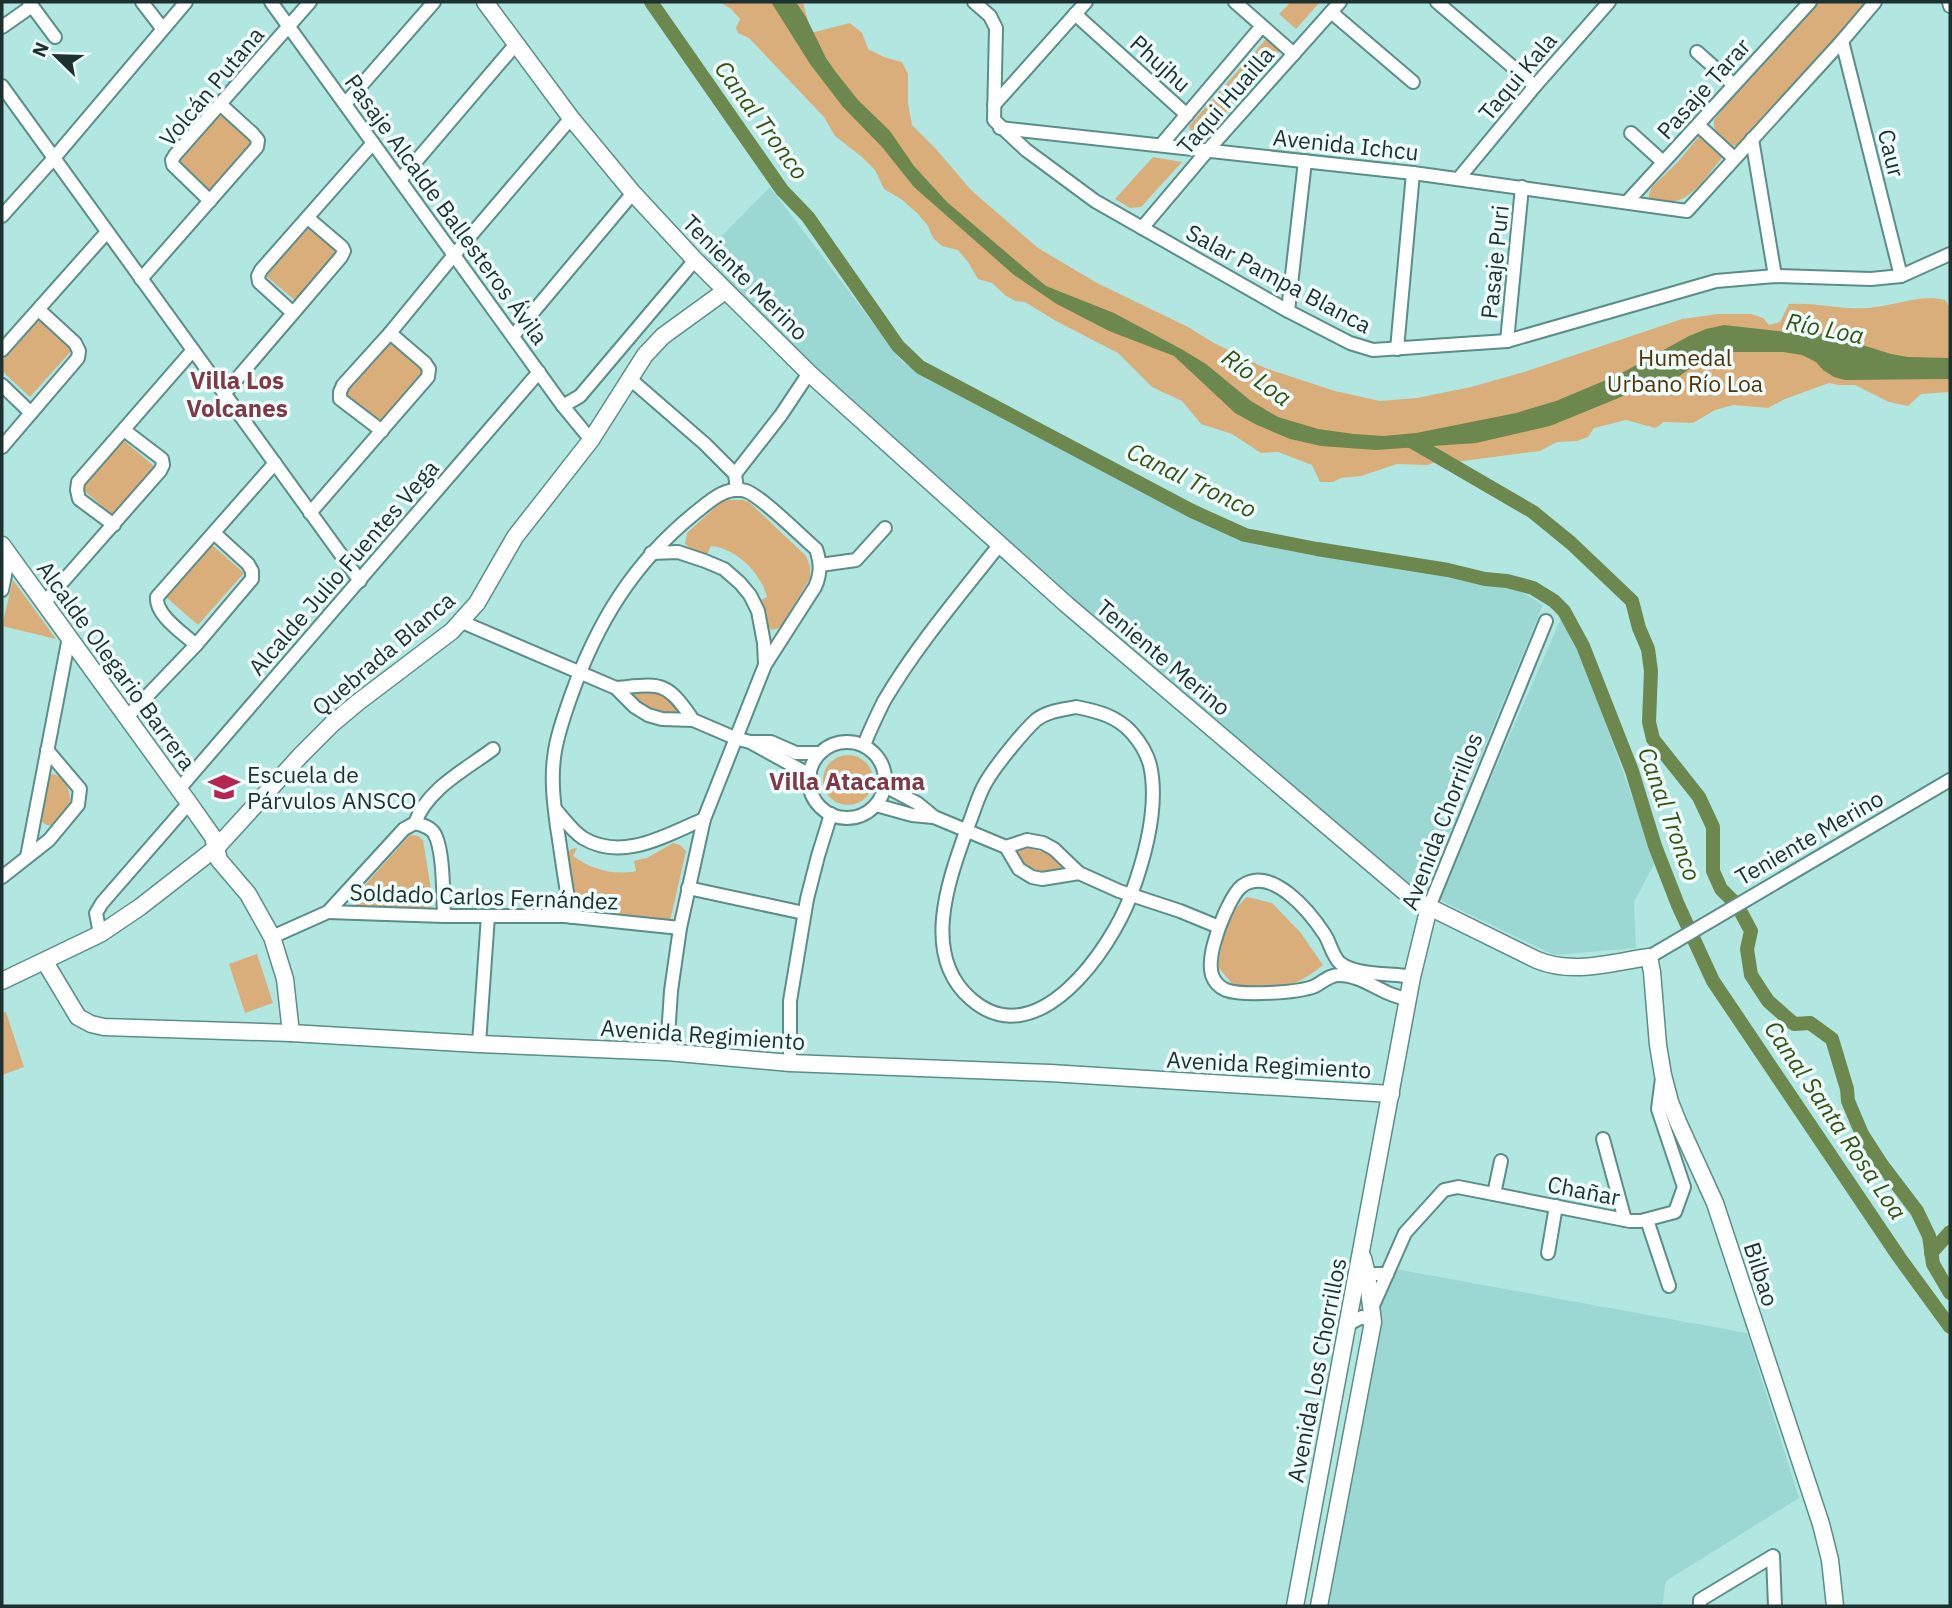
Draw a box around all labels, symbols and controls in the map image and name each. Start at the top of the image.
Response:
street label: Volcán Putana [152,20,270,152]
north arrow [21,21,91,91]
street label: Taqui Kala [1471,26,1563,126]
street label: Phujhu [1124,28,1198,98]
street label: Pasaje Tarar [1650,31,1757,145]
text: N [27,38,54,60]
street label: Taqui Huailla [1170,40,1280,160]
water label: Canal Tronco [708,54,816,186]
street label: Pasaje Alcalde Ballesteros Ávila [339,68,555,350]
street label: Avenida Ichcu [1272,121,1420,167]
street label: Caur [1872,126,1913,180]
street label: Pasaje Puri [1473,204,1515,320]
street label: Teniente Merino [677,208,815,346]
street label: Salar Pampa Blanca [1181,216,1377,340]
water label: Río Loa [1783,305,1867,351]
water label: Río Loa [1216,341,1298,413]
park label: Humedal Urbano Río Loa [1607,342,1763,398]
district label: Villa Los Volcanes [186,364,288,424]
water label: Canal Tronco [1122,435,1262,525]
street label: Alcalde Julio Fuentes Vega [241,453,445,681]
street label: Alcalde Olegario Barrera [31,554,203,776]
street label: Quebrada Blanca [305,584,461,722]
street label: Teniente Merino [1091,592,1237,722]
street label: Avenida Chorrillos [1393,728,1489,914]
water label: Canal Tronco [1631,743,1709,885]
place label: Escuela de Párvulos ANSCO [247,759,416,815]
district label: Villa Atacama [769,765,925,797]
school or university icon: Escuela de Párvulos ANSCO [207,770,241,804]
street label: Teniente Merino [1729,782,1889,892]
street label: Soldado Carlos Fernández [349,876,619,916]
street label: Avenida Regimiento [600,1012,806,1056]
water label: Canal Santa Rosa Loa [1758,1014,1914,1226]
street label: Avenida Regimiento [1166,1044,1372,1084]
street label: Chañar [1545,1168,1623,1212]
street label: Bilbao [1738,1238,1786,1310]
street label: Avenida Los Chorrillos [1280,1255,1352,1485]

